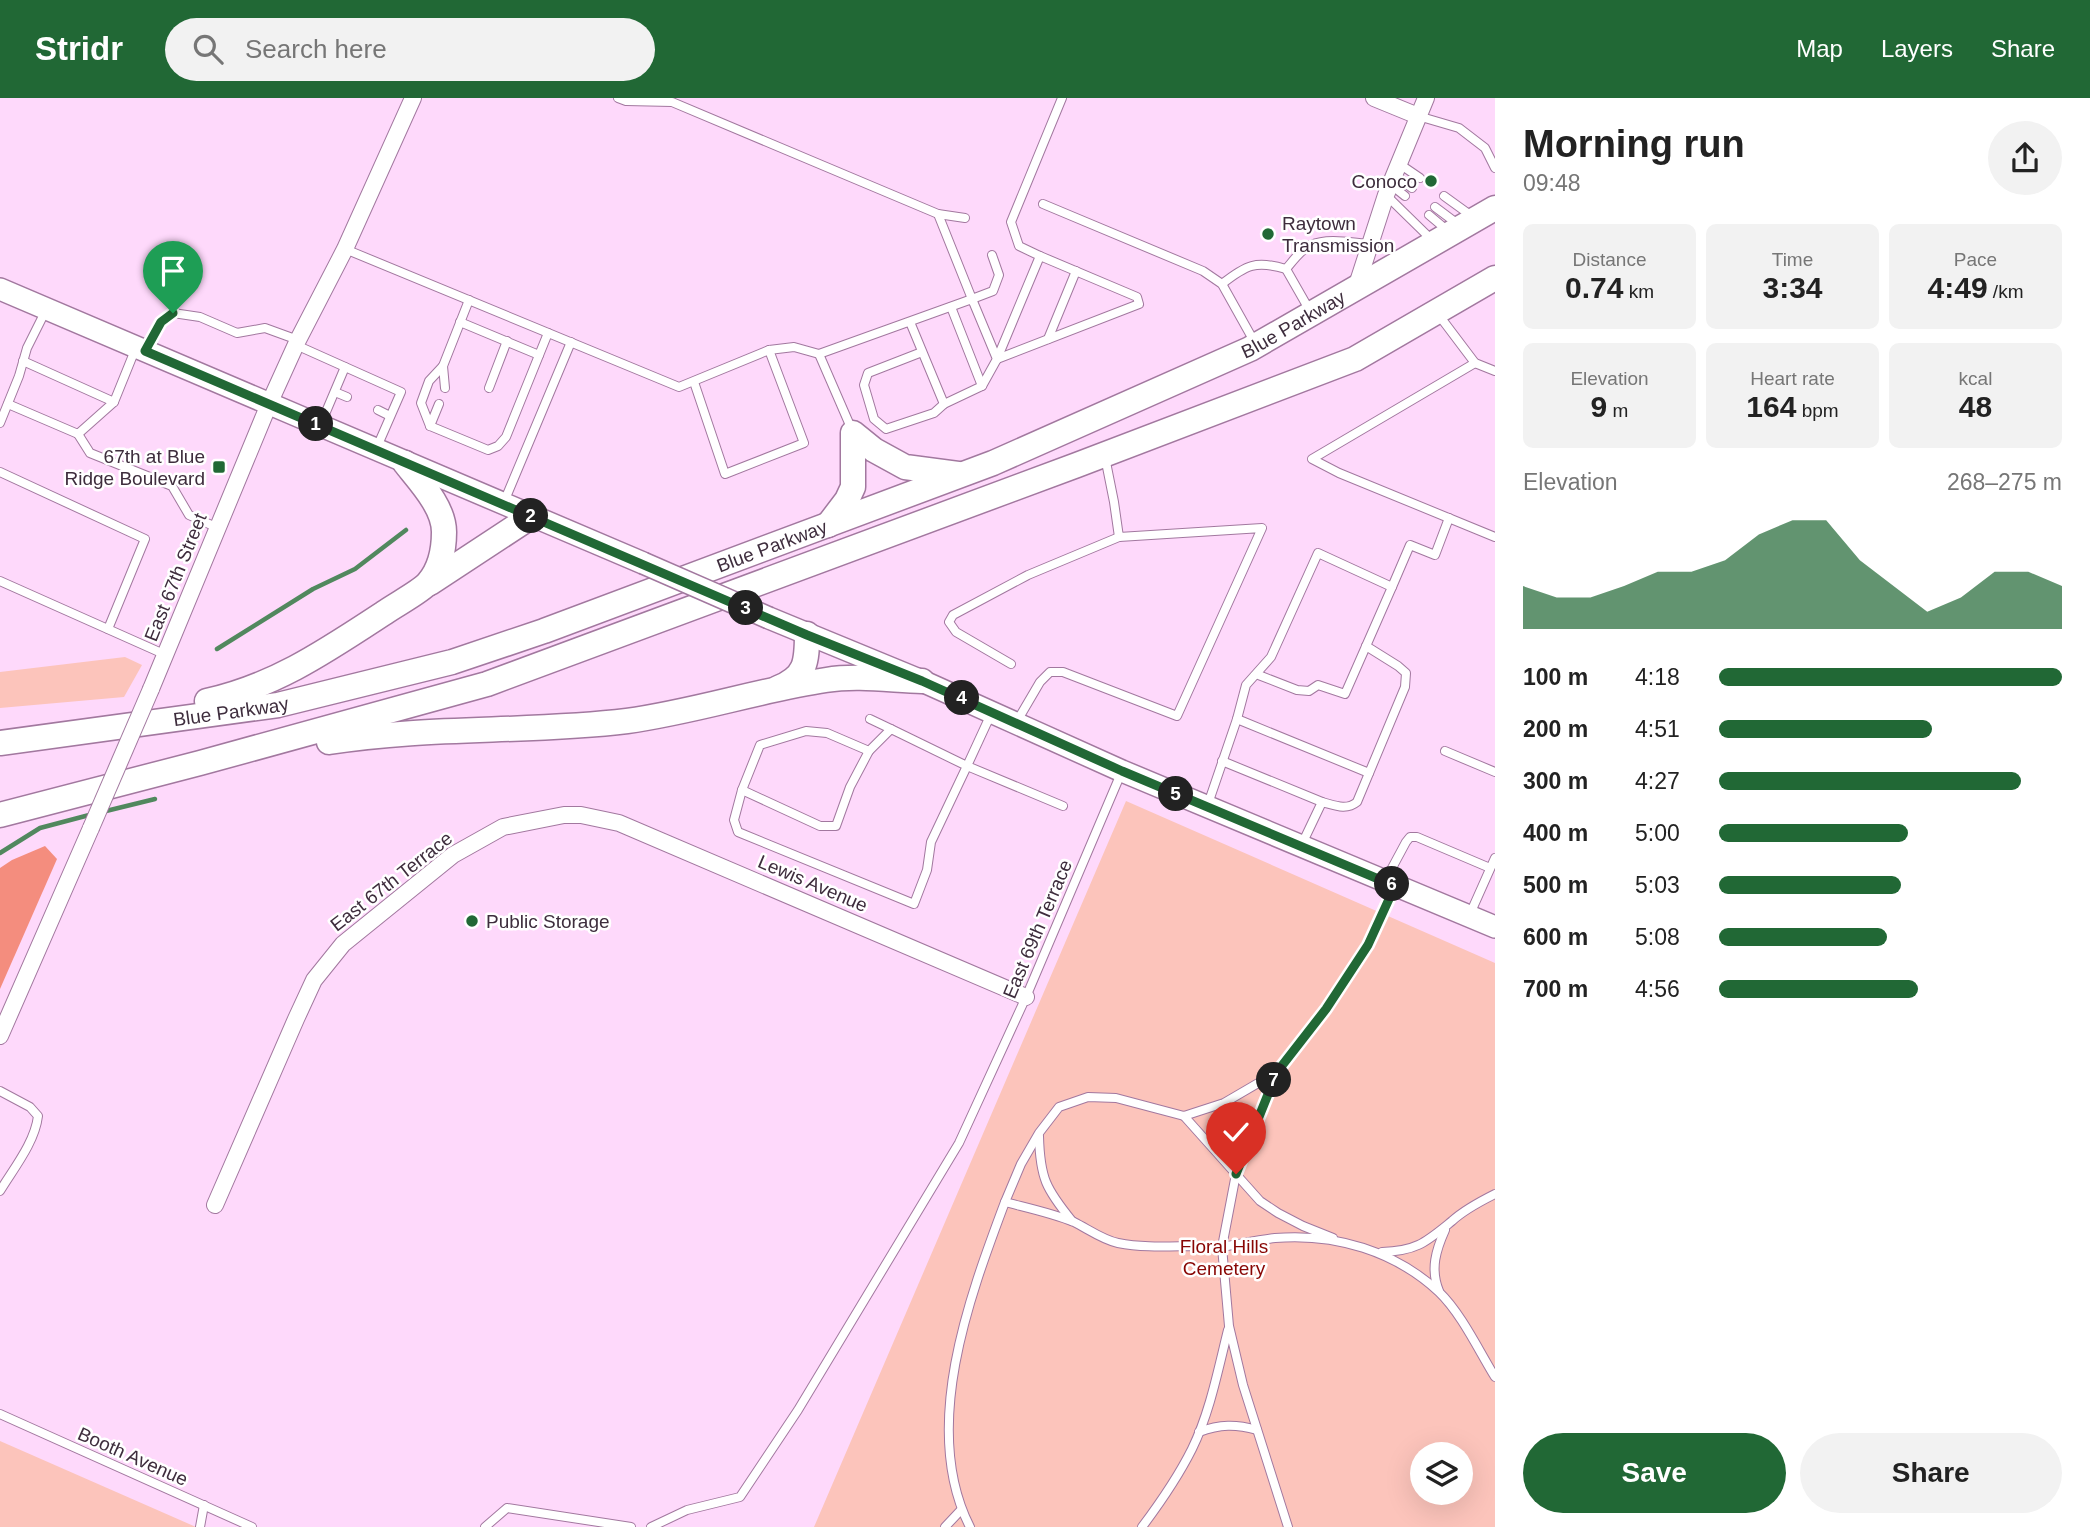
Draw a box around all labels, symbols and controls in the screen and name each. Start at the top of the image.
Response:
search box [165,18,655,81]
text: Stridr [35,30,123,67]
icon: search [189,30,227,68]
text: Search here [245,34,387,64]
text: Map [1796,35,1843,62]
text: Layers [1881,35,1953,62]
text: Share [1991,35,2055,62]
button: share [1988,121,2062,195]
text: Morning run [1523,123,1745,165]
text: 09:48 [1523,170,1581,196]
place label: Conoco [1352,171,1417,192]
marker: Conoco [1423,173,1439,189]
place label: Raytown Transmission [1282,213,1394,256]
marker: Raytown Transmission [1260,226,1276,242]
pin [143,241,203,313]
text: Distance [1573,249,1646,270]
text: Time [1772,249,1813,270]
text: Pace [1954,249,1997,270]
icon: arrive [154,252,192,290]
text: 0.74 [1565,271,1623,304]
text: 3:34 [1762,271,1823,304]
text: 4:49 [1928,271,1988,304]
text: km [1623,281,1654,302]
text: /km [1988,281,2023,302]
street label: Blue Parkway [1238,286,1349,363]
text: Elevation [1570,368,1649,389]
text: Heart rate [1750,368,1835,389]
text: kcal [1959,368,1992,389]
text: 9 [1591,390,1607,423]
text: 164 [1746,390,1796,423]
text: 48 [1959,390,1992,423]
text: m [1607,400,1628,421]
text: bpm [1796,400,1839,421]
pin: 1 [298,406,334,442]
text: 1 [310,413,321,434]
place label: 67th at Blue Ridge Boulevard [65,446,205,489]
marker: 67th at Blue Ridge Boulevard [211,459,227,475]
text: Elevation [1523,469,1618,495]
text: 268–275 m [1947,469,2062,495]
pin: 2 [514,498,548,534]
text: 2 [525,505,536,526]
street label: East 67th Street [140,509,211,644]
street label: Blue Parkway [714,516,830,576]
pin: 3 [728,590,764,626]
text: 3 [740,597,751,618]
text: 100 m [1523,664,1588,690]
text: 4:18 [1635,664,1680,690]
pin: 4 [944,680,979,716]
text: 4 [956,687,967,708]
street label: Blue Parkway [172,693,291,730]
text: 200 m [1523,716,1588,742]
text: 4:51 [1635,716,1680,742]
text: 300 m [1523,768,1588,794]
text: 4:27 [1635,768,1680,794]
pin: 5 [1158,776,1194,812]
text: 5 [1170,783,1181,804]
text: 400 m [1523,820,1588,846]
text: 5:00 [1635,820,1680,846]
street label: East 67th Terrace [326,827,456,935]
street label: Lewis Avenue [755,851,871,916]
street label: East 69th Terrace [999,857,1076,1002]
pin: 6 [1374,866,1410,902]
text: 500 m [1523,872,1588,898]
text: 5:03 [1635,872,1680,898]
text: 6 [1386,873,1397,894]
place label: Public Storage [486,911,610,932]
marker: Public Storage [464,913,480,929]
text: 600 m [1523,924,1588,950]
text: 5:08 [1635,924,1680,950]
text: 700 m [1523,976,1588,1002]
text: 4:56 [1635,976,1680,1002]
pin: 7 [1256,1062,1292,1098]
text: 7 [1268,1069,1279,1090]
pin [1206,1102,1266,1174]
icon: check [1217,1113,1255,1151]
park label: Floral Hills Cemetery [1180,1236,1268,1279]
street label: Booth Avenue [75,1423,191,1490]
button: Save [1523,1433,1786,1513]
button: Share [1800,1433,2062,1513]
map controls [1410,1442,1473,1505]
button: layers [1410,1442,1473,1505]

